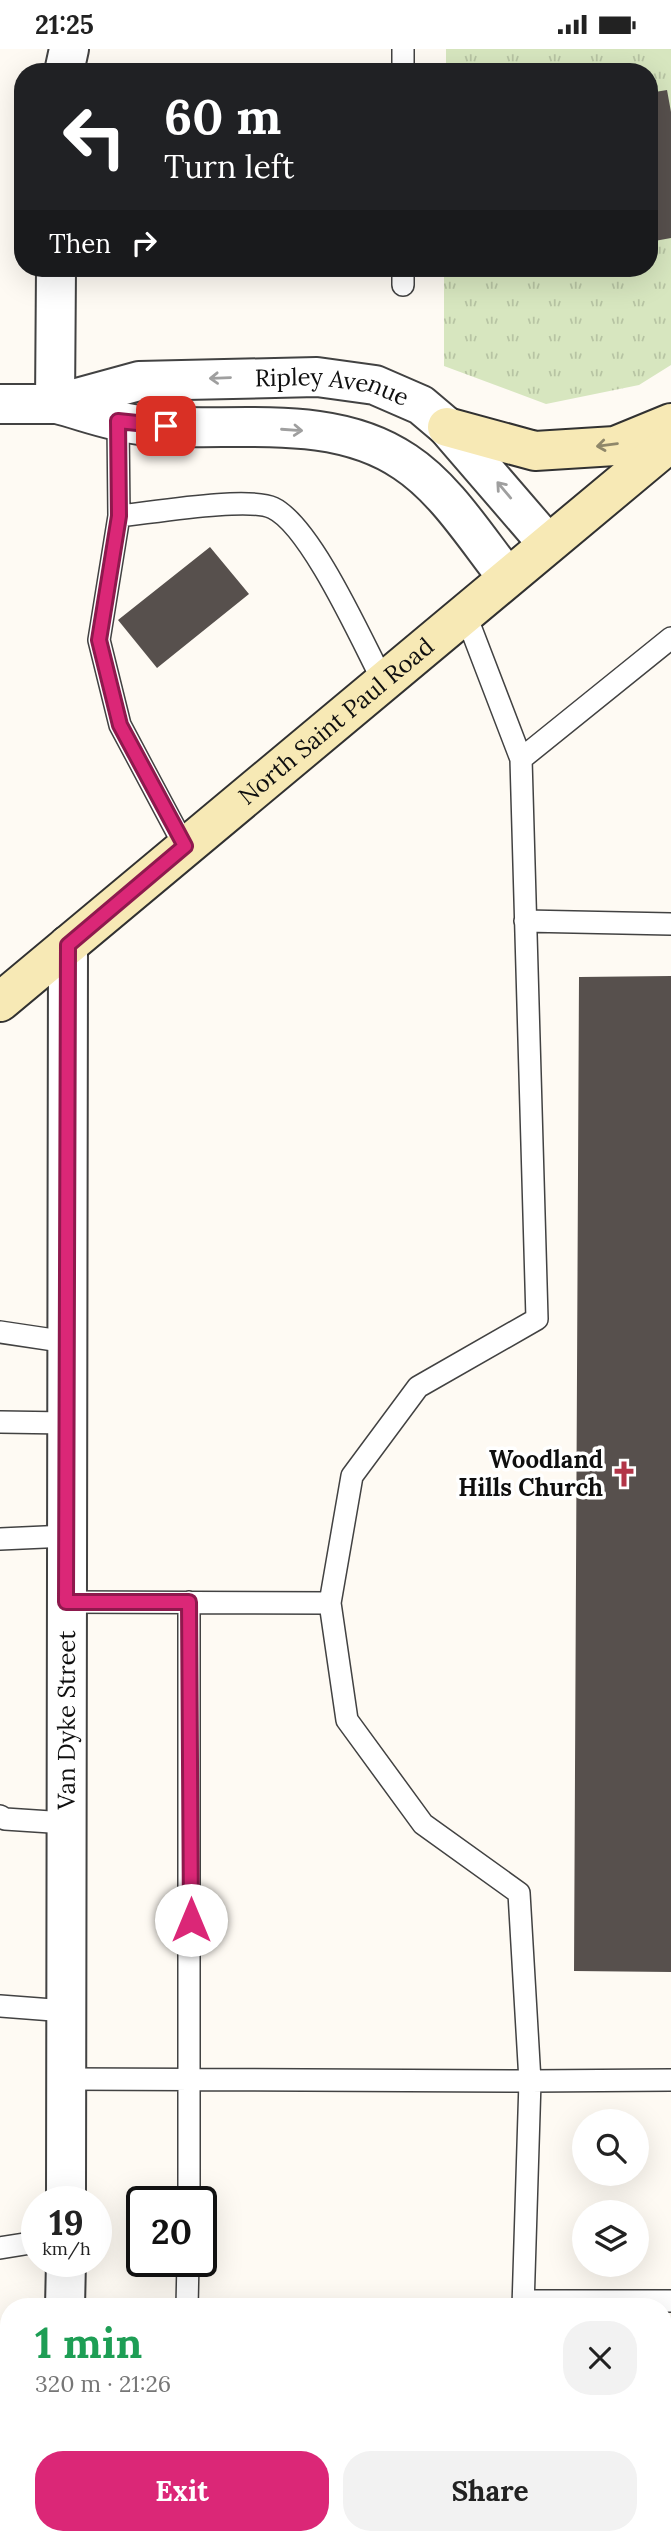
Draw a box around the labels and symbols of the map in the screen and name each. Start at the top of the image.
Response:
street label: Ripley Avenue [254,361,414,413]
one-way arrow [209,371,232,384]
pin [136,396,196,456]
one-way arrow [280,424,303,437]
one-way arrow [596,439,619,452]
one-way arrow [496,482,512,500]
street label: North Saint Paul Road [232,631,440,811]
place label: Woodland Hills Church [458,1444,603,1503]
church icon: Woodland Hills Church [609,1459,639,1489]
street label: Van Dyke Street [51,1630,82,1811]
position arrow [154,1883,228,1957]
speed limit sign: 20 [126,2186,217,2277]

